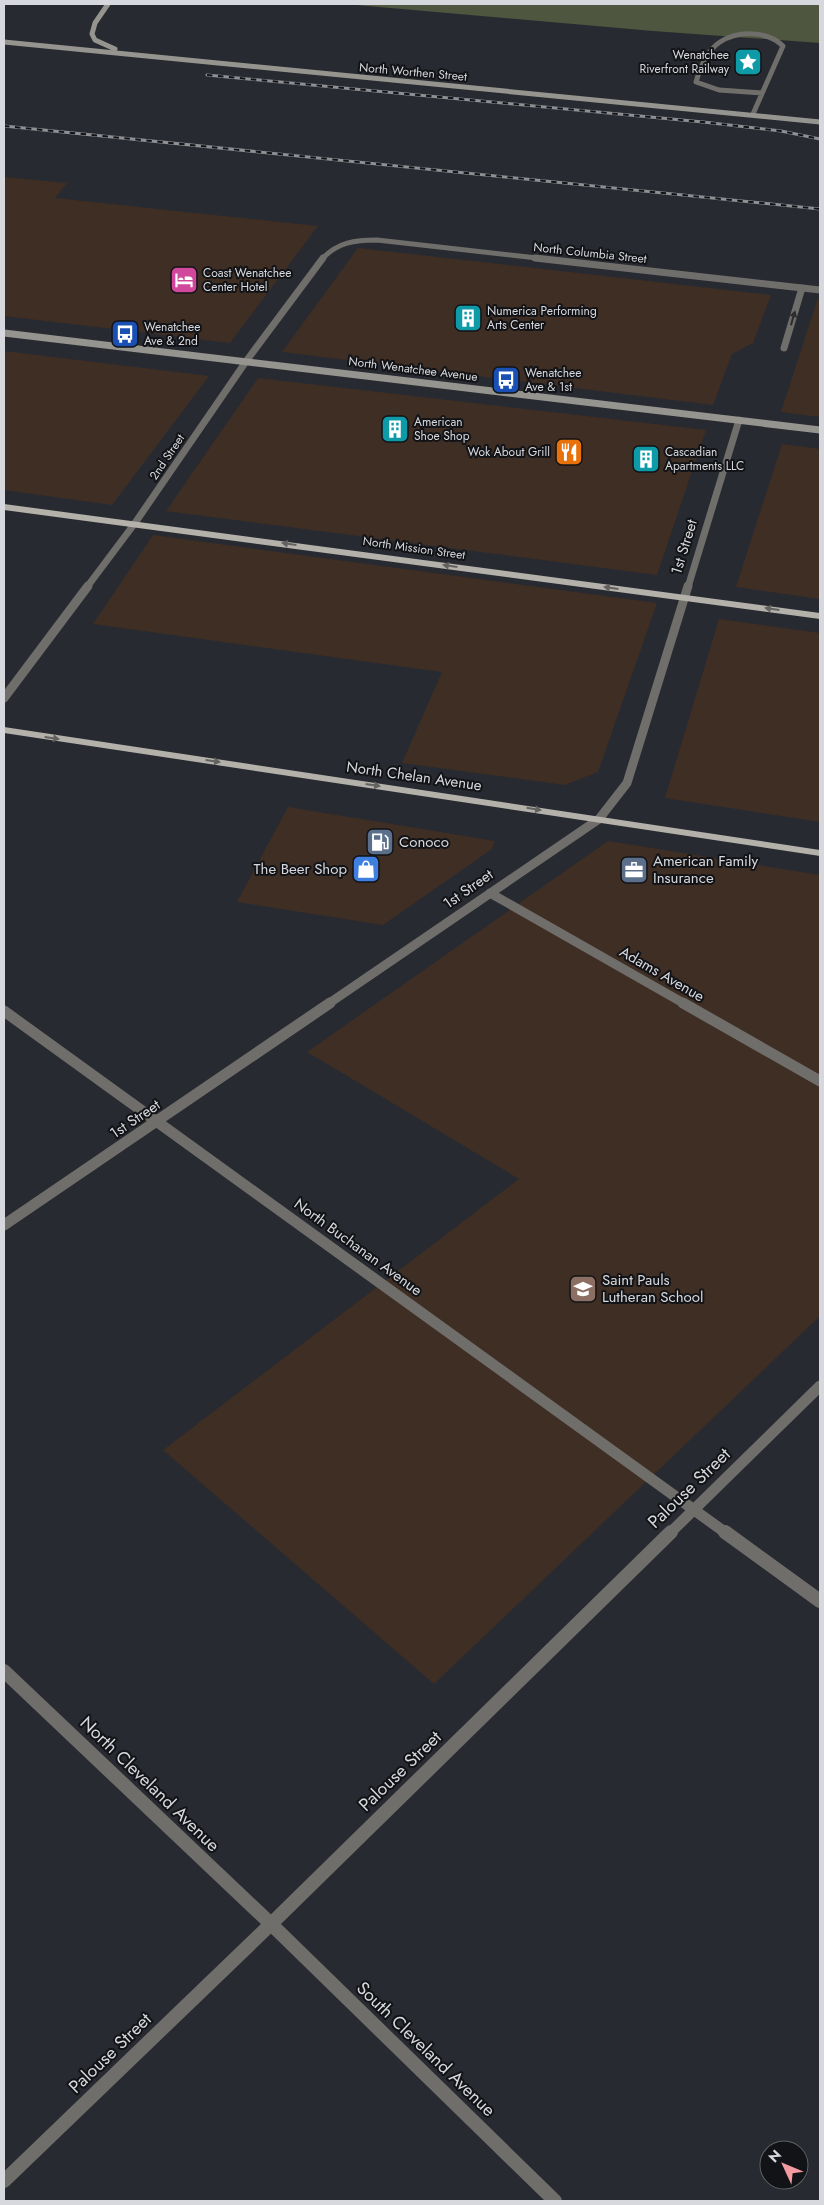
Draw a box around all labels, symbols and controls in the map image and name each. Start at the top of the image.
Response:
place label: Wenatchee Riverfront Railway [640,46,730,78]
place icon: Wenatchee Riverfront Railway [733,47,763,77]
street label: North Worthen Street [358,58,468,86]
street label: North Columbia Street [532,238,648,268]
place label: Coast Wenatchee Center Hotel [203,264,291,296]
hotel icon: Coast Wenatchee Center Hotel [169,265,199,295]
place label: Numerica Performing Arts Center [487,302,597,334]
building icon: Numerica Performing Arts Center [453,303,483,333]
one-way arrow [790,310,798,325]
place label: Wenatchee Ave & 2nd [144,318,200,350]
bus stop icon: Wenatchee Ave & 2nd [110,319,140,349]
street label: North Wenatchee Avenue [347,352,479,386]
place label: Wenatchee Ave & 1st [525,364,581,396]
bus stop icon: Wenatchee Ave & 1st [491,365,521,395]
place label: American Shoe Shop [414,413,470,445]
building icon: American Shoe Shop [380,414,410,444]
street label: 2nd Street [145,430,189,484]
restaurant icon: Wok About Grill [554,437,584,467]
place label: Wok About Grill [467,443,550,461]
place label: Cascadian Apartments LLC [665,443,744,475]
building icon: Cascadian Apartments LLC [631,444,661,474]
street label: 1st Street [665,516,703,577]
street label: North Mission Street [362,532,467,564]
one-way arrow [281,540,297,548]
one-way arrow [442,562,458,570]
one-way arrow [603,583,619,591]
one-way arrow [764,605,780,613]
one-way arrow [44,734,60,742]
street label: North Chelan Avenue [345,756,483,796]
one-way arrow [205,758,221,766]
one-way arrow [366,782,382,790]
one-way arrow [527,806,543,814]
fuel station icon: Conoco [365,827,395,857]
place label: Conoco [399,831,449,853]
place label: American Family Insurance [653,850,758,889]
shop icon: The Beer Shop [351,854,381,884]
office icon: American Family Insurance [619,855,649,885]
place label: The Beer Shop [254,858,347,880]
street label: 1st Street [438,864,498,914]
street label: Adams Avenue [616,941,709,1007]
street label: 1st Street [105,1094,165,1144]
street label: North Buchanan Avenue [289,1193,427,1301]
place label: Saint Pauls Lutheran School [602,1269,703,1308]
school or university icon: Saint Pauls Lutheran School [568,1274,598,1304]
street label: Palouse Street [642,1441,737,1534]
street label: North Cleveland Avenue [74,1710,226,1858]
street label: Palouse Street [353,1724,448,1817]
street label: South Cleveland Avenue [351,1976,501,2122]
street label: Palouse Street [63,2006,158,2099]
north arrow [759,2140,809,2190]
text: N [764,2145,786,2167]

